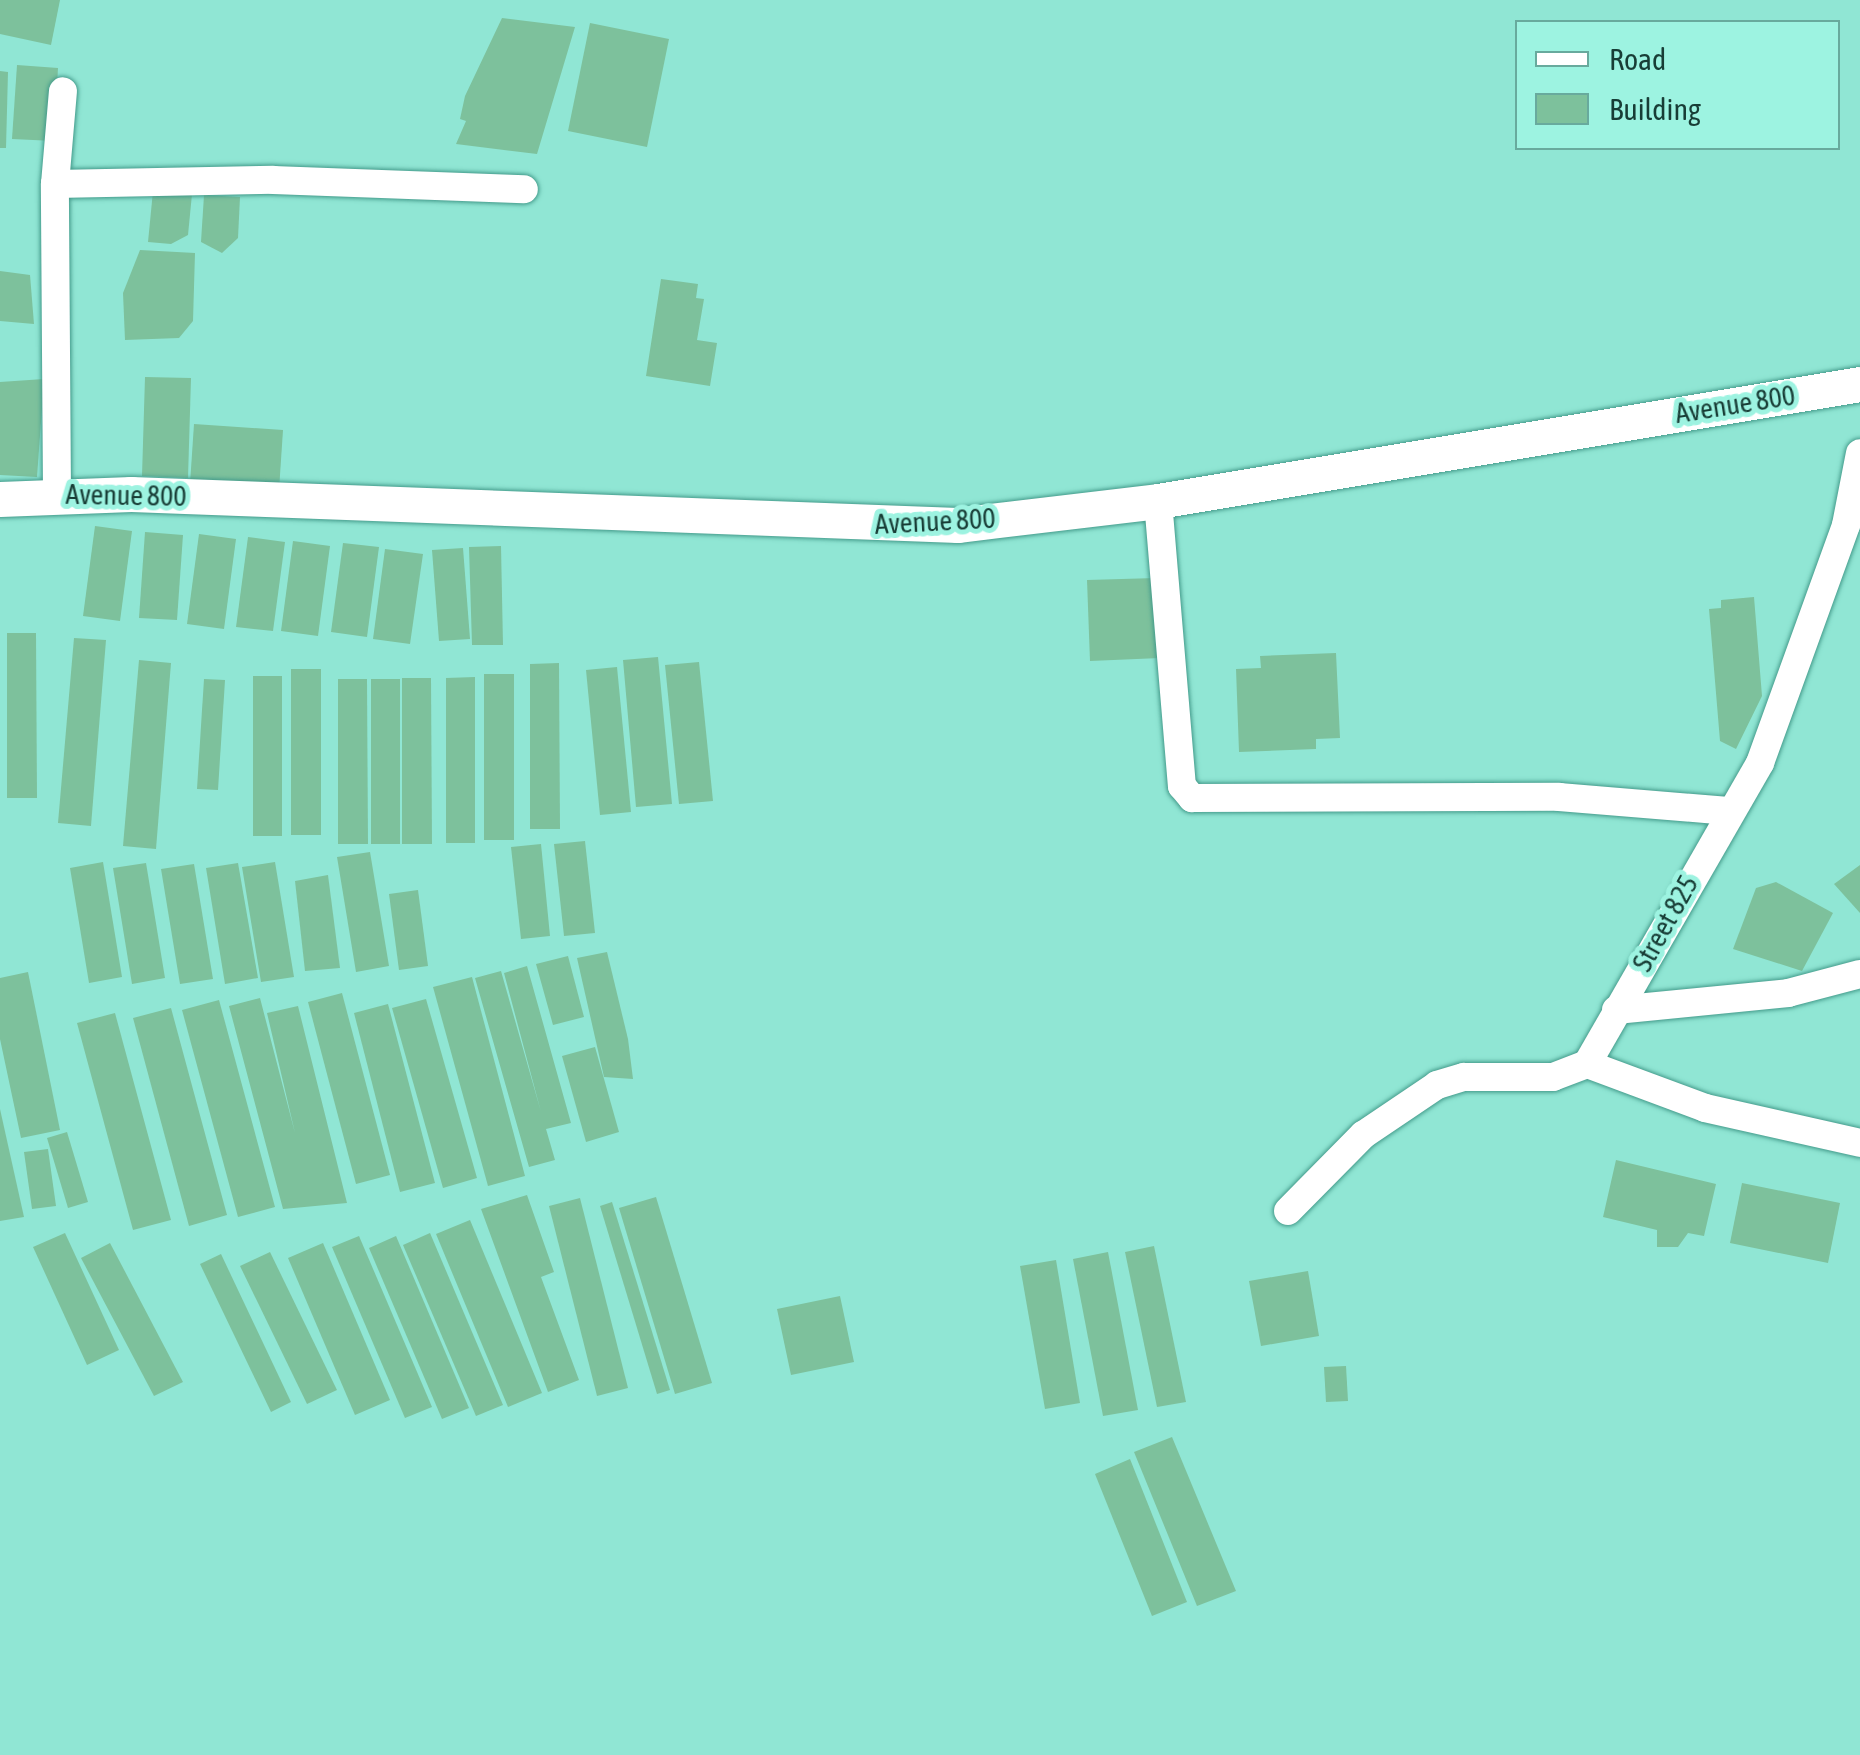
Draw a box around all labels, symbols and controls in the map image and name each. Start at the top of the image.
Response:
legend [1515,20,1840,150]
text: Road [1609,42,1666,76]
text: Building [1609,92,1701,126]
street label: Avenue 800 [1673,378,1797,430]
street label: Avenue 800 [65,477,187,513]
street label: Avenue 800 [874,501,996,541]
street label: Street 825 [1625,869,1705,977]

